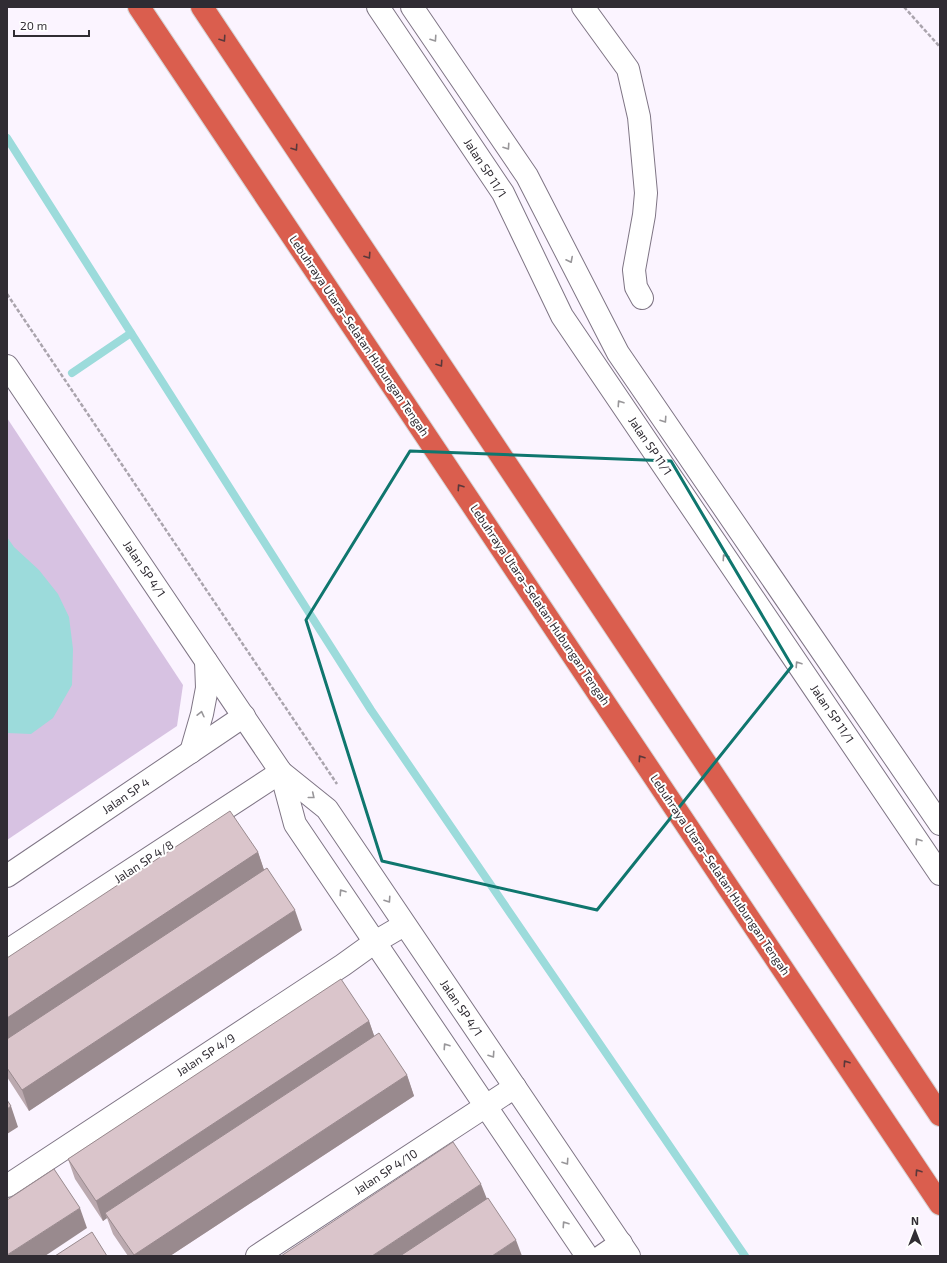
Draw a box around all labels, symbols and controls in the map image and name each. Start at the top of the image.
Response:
scale bar [14,12,89,38]
text: 20 m [20,18,47,32]
one-way arrow [218,35,225,42]
one-way arrow [429,35,437,42]
street label: Jalan SP 11/1 [462,135,510,199]
one-way arrow [291,143,298,150]
one-way arrow [502,143,510,150]
street label: Lebuhraya Utara–Selatan Hubungan Tengah [287,232,433,439]
one-way arrow [363,252,370,259]
one-way arrow [566,256,573,263]
one-way arrow [435,360,443,367]
one-way arrow [618,400,625,407]
street label: Jalan SP 11/1 [626,414,675,477]
one-way arrow [660,416,667,423]
one-way arrow [458,484,465,491]
street label: Lebuhraya Utara–Selatan Hubungan Tengah [468,501,614,708]
street label: Jalan SP 4/1 [121,538,169,599]
one-way arrow [722,554,730,561]
one-way arrow [796,662,803,669]
street label: Jalan SP 11/1 [808,682,857,745]
one-way arrow [197,711,205,717]
one-way arrow [639,755,646,762]
street label: Lebuhraya Utara–Selatan Hubungan Tengah [648,771,794,978]
street label: Jalan SP 4 [99,774,152,816]
one-way arrow [307,792,314,799]
street label: Jalan SP 4/8 [111,837,176,885]
one-way arrow [916,839,923,846]
one-way arrow [339,889,346,896]
one-way arrow [383,896,390,903]
street label: Jalan SP 4/1 [438,977,486,1038]
street label: Jalan SP 4/9 [173,1030,238,1078]
one-way arrow [443,1043,450,1050]
one-way arrow [488,1050,495,1057]
one-way arrow [844,1061,851,1068]
street label: Jalan SP 4/10 [351,1146,420,1197]
one-way arrow [561,1158,568,1165]
one-way arrow [916,1169,923,1176]
north arrow [895,1211,935,1251]
text: N [911,1214,919,1227]
one-way arrow [563,1221,570,1228]

